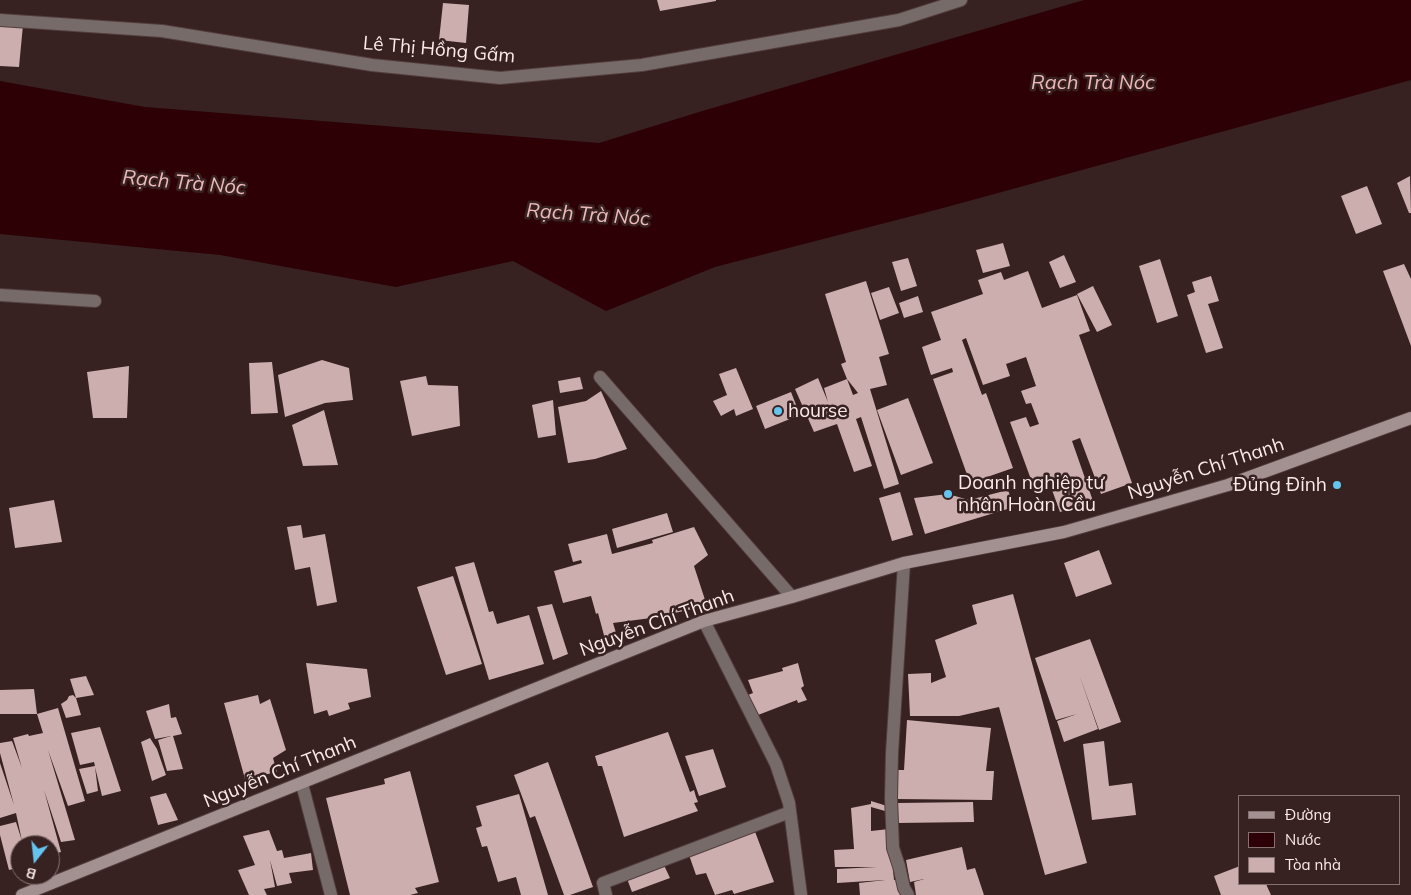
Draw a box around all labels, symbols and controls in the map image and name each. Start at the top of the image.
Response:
street label: Lê Thị Hồng Gấm [362,32,516,68]
water label: Rạch Trà Nóc [1031,71,1155,95]
water label: Rạch Trà Nóc [121,166,247,200]
water label: Rạch Trà Nóc [525,199,651,231]
place label: hourse [788,400,848,422]
marker: hourse [772,405,784,417]
street label: Nguyễn Chí Thanh [1125,433,1287,505]
place label: Doanh nghiệp tư nhân Hoàn Cầu [958,472,1104,516]
place label: Đủng Đỉnh [1233,474,1327,496]
marker: Đủng Đỉnh [1331,479,1343,491]
marker: Doanh nghiệp tư nhân Hoàn Cầu [942,488,954,500]
street label: Nguyễn Chí Thanh [577,584,737,662]
street label: Nguyễn Chí Thanh [200,731,360,813]
legend [1238,795,1401,885]
text: Đường [1285,805,1331,824]
text: Nước [1285,830,1321,849]
north arrow [10,835,60,885]
text: Tòa nhà [1285,855,1341,874]
text: B [24,863,38,883]

